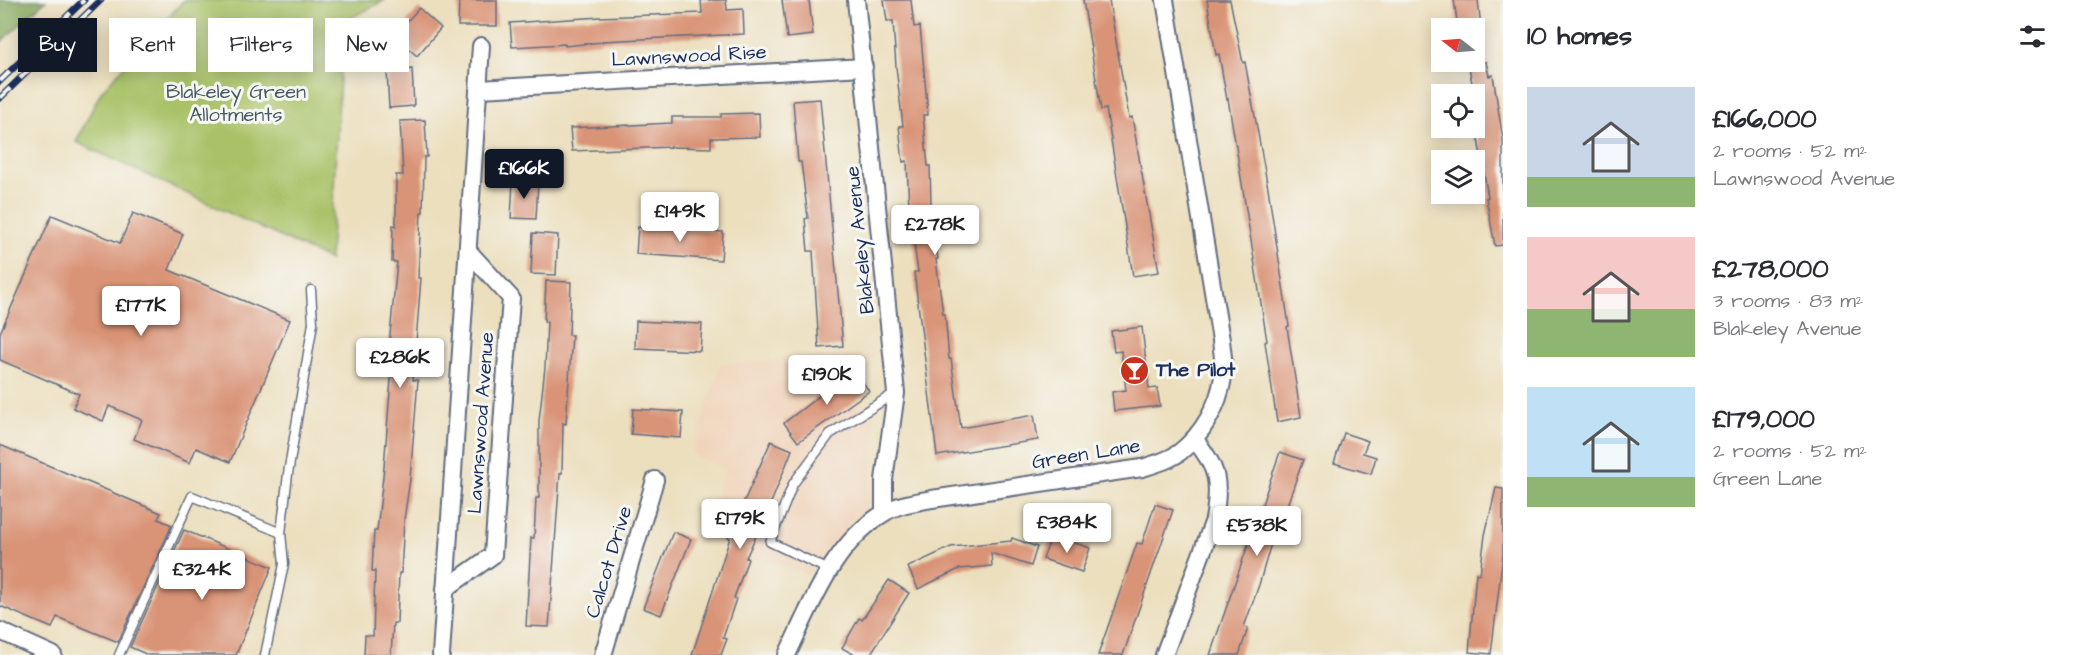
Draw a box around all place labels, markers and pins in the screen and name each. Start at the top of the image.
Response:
pin: £166K [482,149,566,200]
pin: £149K [638,192,722,243]
pin: £278K [893,205,977,256]
pin: £177K [99,286,183,337]
pin: £286K [358,338,442,389]
bar icon: The Pilot [1119,354,1151,386]
pin: £190K [785,355,869,406]
place label: The Pilot [1155,356,1236,384]
pin: £179K [698,499,782,550]
pin: £384K [1025,503,1109,554]
pin: £538K [1215,506,1299,557]
pin: £324K [160,550,244,601]

